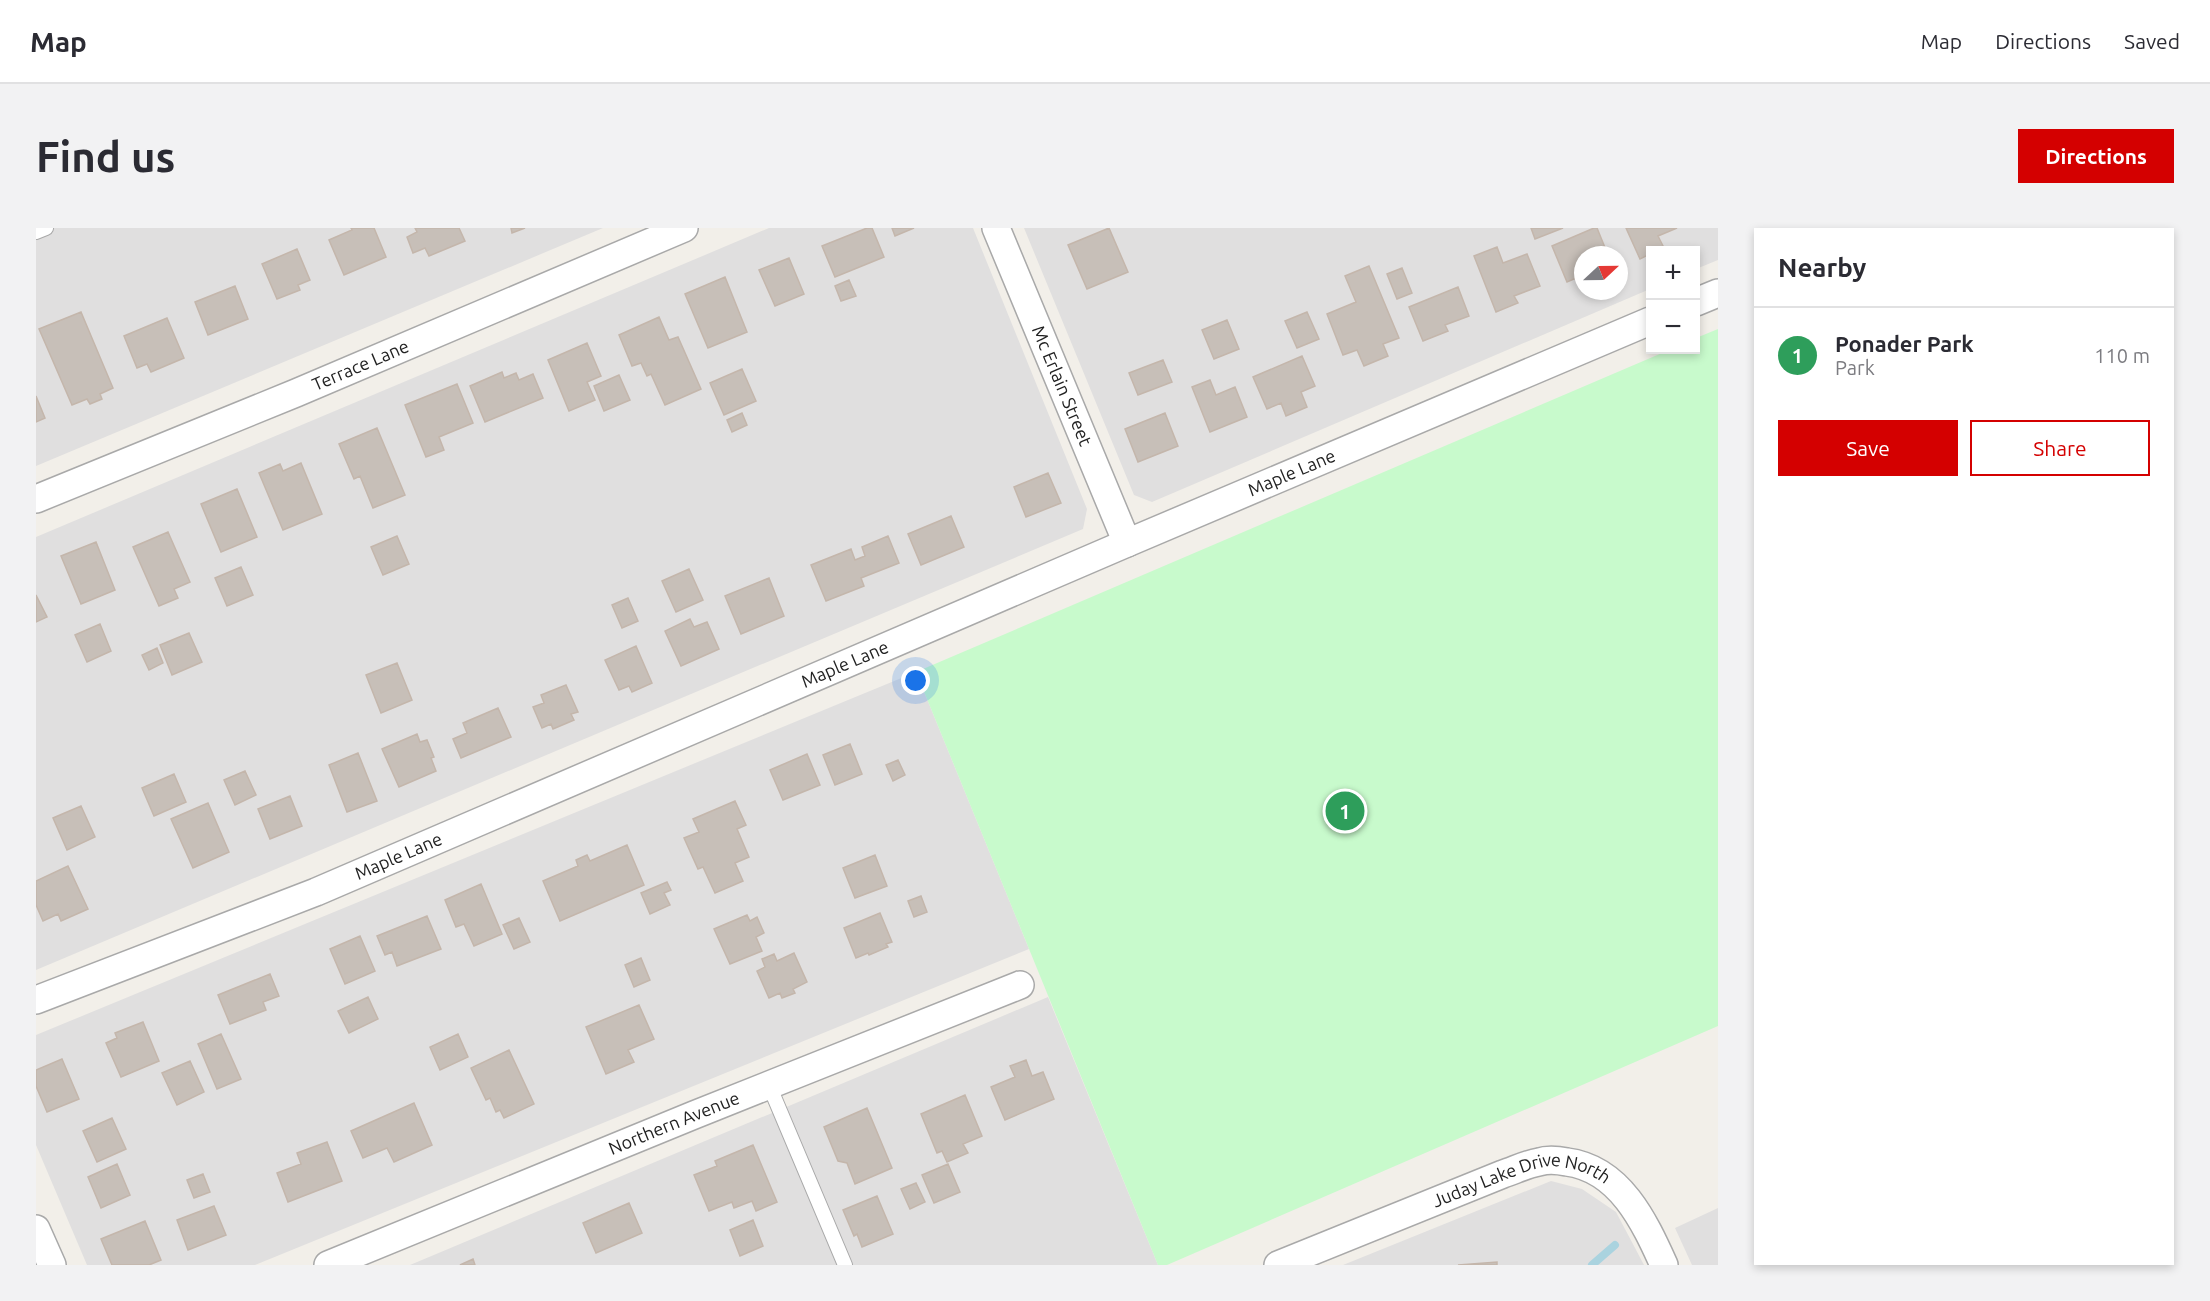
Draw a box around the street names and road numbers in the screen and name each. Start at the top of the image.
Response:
street label: Mc Erlain Street [1029,322,1096,449]
street label: Terrace Lane [309,335,412,394]
street label: Maple Lane [1245,445,1338,499]
street label: Maple Lane [798,636,891,691]
street label: Maple Lane [352,828,445,883]
street label: Northern Avenue [605,1087,742,1158]
street label: Juday Lake Drive North [1429,1149,1615,1211]

